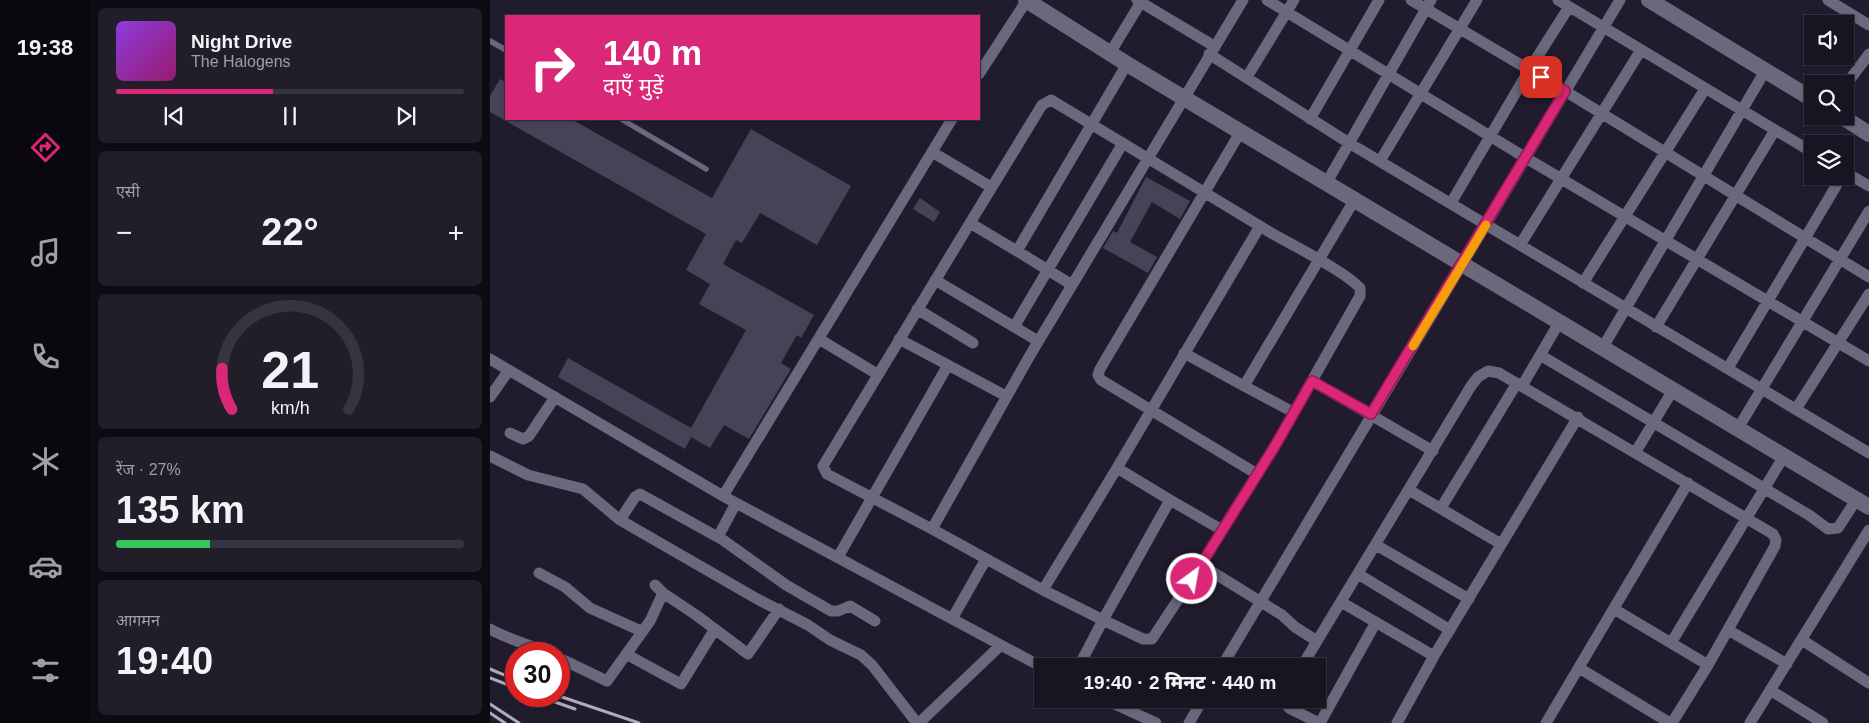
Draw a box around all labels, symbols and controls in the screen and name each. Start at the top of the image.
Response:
map controls [1804,15,1854,185]
button: sound [1804,15,1854,65]
text: Night Drive [191,31,292,52]
text: 140 m [603,33,702,72]
text: 19:38 [17,35,73,60]
icon: right [520,35,585,100]
text: The Halogens [191,53,291,70]
pin [1520,56,1562,98]
icon: arrive [1527,63,1555,91]
text: दाएँ मुड़ें [603,74,664,99]
button: search [1804,75,1854,125]
icon: previous [160,102,188,130]
icon: pause [276,102,304,130]
icon: next [392,102,420,130]
icon: directions [28,130,63,165]
button: layers [1804,135,1854,185]
text: एसी [116,183,140,200]
text: 22° [261,211,319,253]
text: − [116,217,132,248]
text: + [448,217,464,248]
icon: music [28,235,63,270]
icon: phone [28,339,63,374]
text: 21 [261,341,319,399]
text: km/h [271,398,309,418]
icon: climate [28,444,63,479]
text: रेंज · 27% [116,461,181,478]
text: 135 km [116,489,245,531]
icon: car [28,549,63,584]
position arrow [1165,552,1217,604]
text: आगमन [116,612,160,629]
text: 19:40 [116,640,213,682]
speed limit sign: 30 [505,642,570,707]
icon: filters [28,653,63,688]
text: 19:40 · 2 मिनट · 440 m [1084,672,1277,693]

